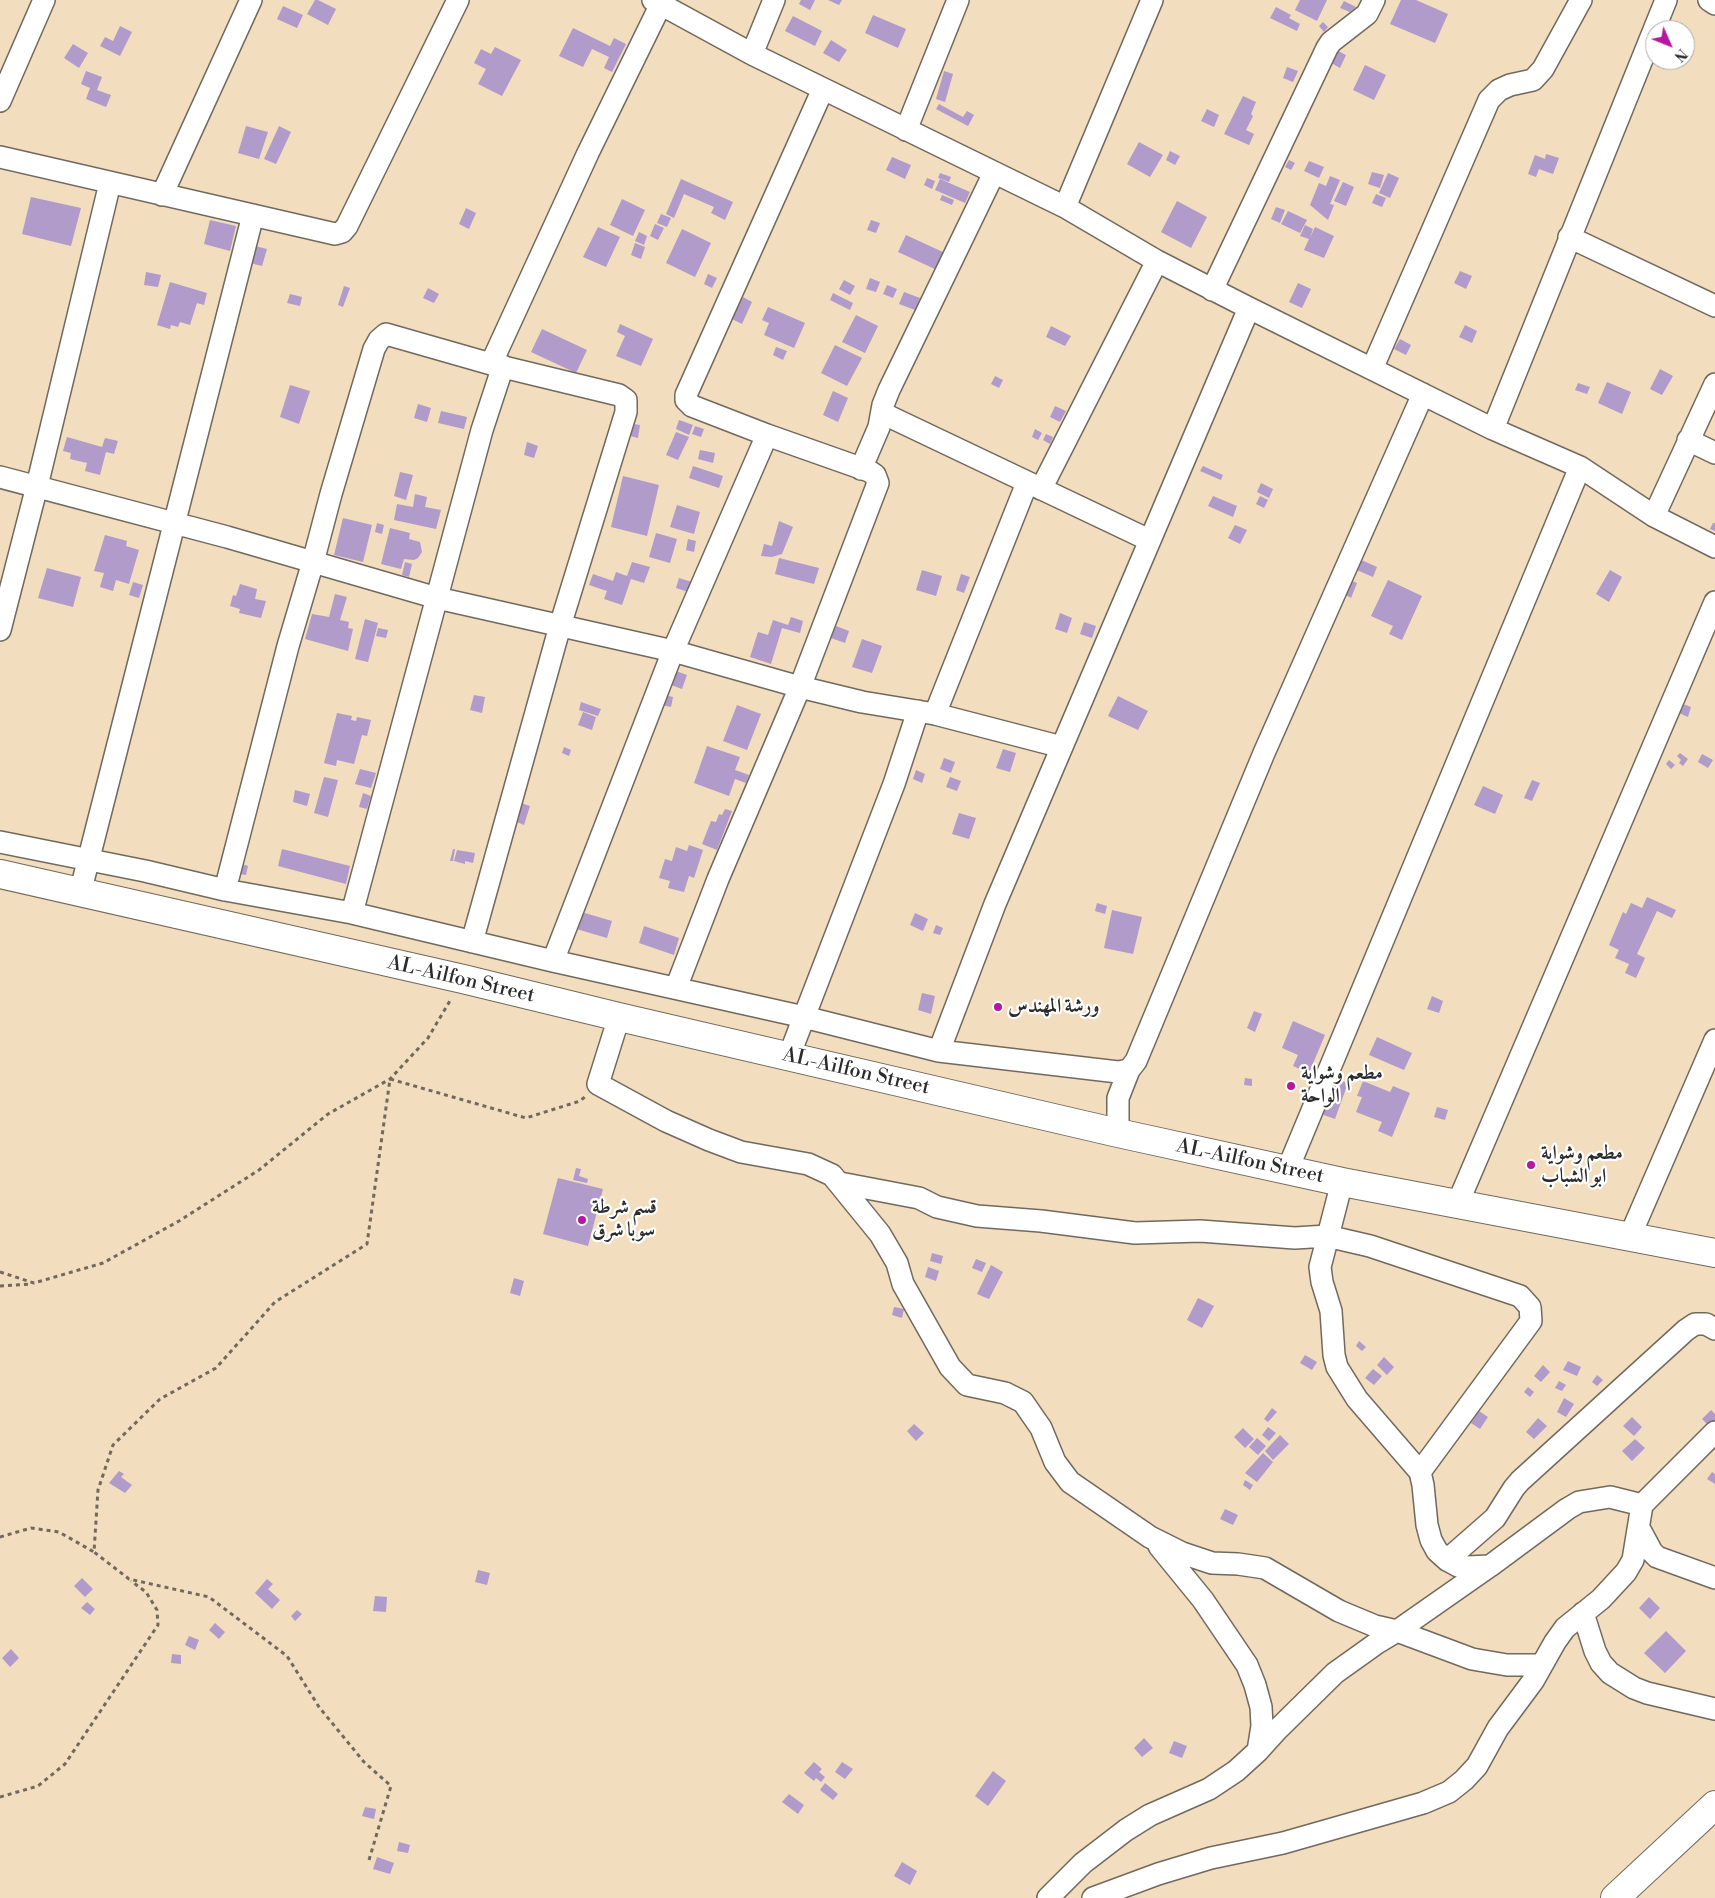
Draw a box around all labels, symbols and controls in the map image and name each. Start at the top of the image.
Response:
north arrow [1645,20,1695,70]
text: N [1670,44,1690,65]
street label: AL-Ailfon Street [385,951,537,1009]
place label: ورشة المهندس [1008,995,1099,1019]
marker: ورشة المهندس [992,1001,1004,1013]
street label: AL-Ailfon Street [780,1043,932,1101]
place label: مطعم وشواية الواحة [1301,1062,1383,1109]
marker: مطعم وشواية الواحة [1285,1080,1297,1092]
street label: AL-Ailfon Street [1174,1135,1326,1189]
place label: مطعم وشواية ابو الشباب [1541,1142,1623,1189]
marker: مطعم وشواية ابو الشباب [1525,1159,1537,1171]
place label: قسم شرطة سوبا شرق [592,1196,657,1243]
marker: قسم شرطة سوبا شرق [576,1214,588,1226]

